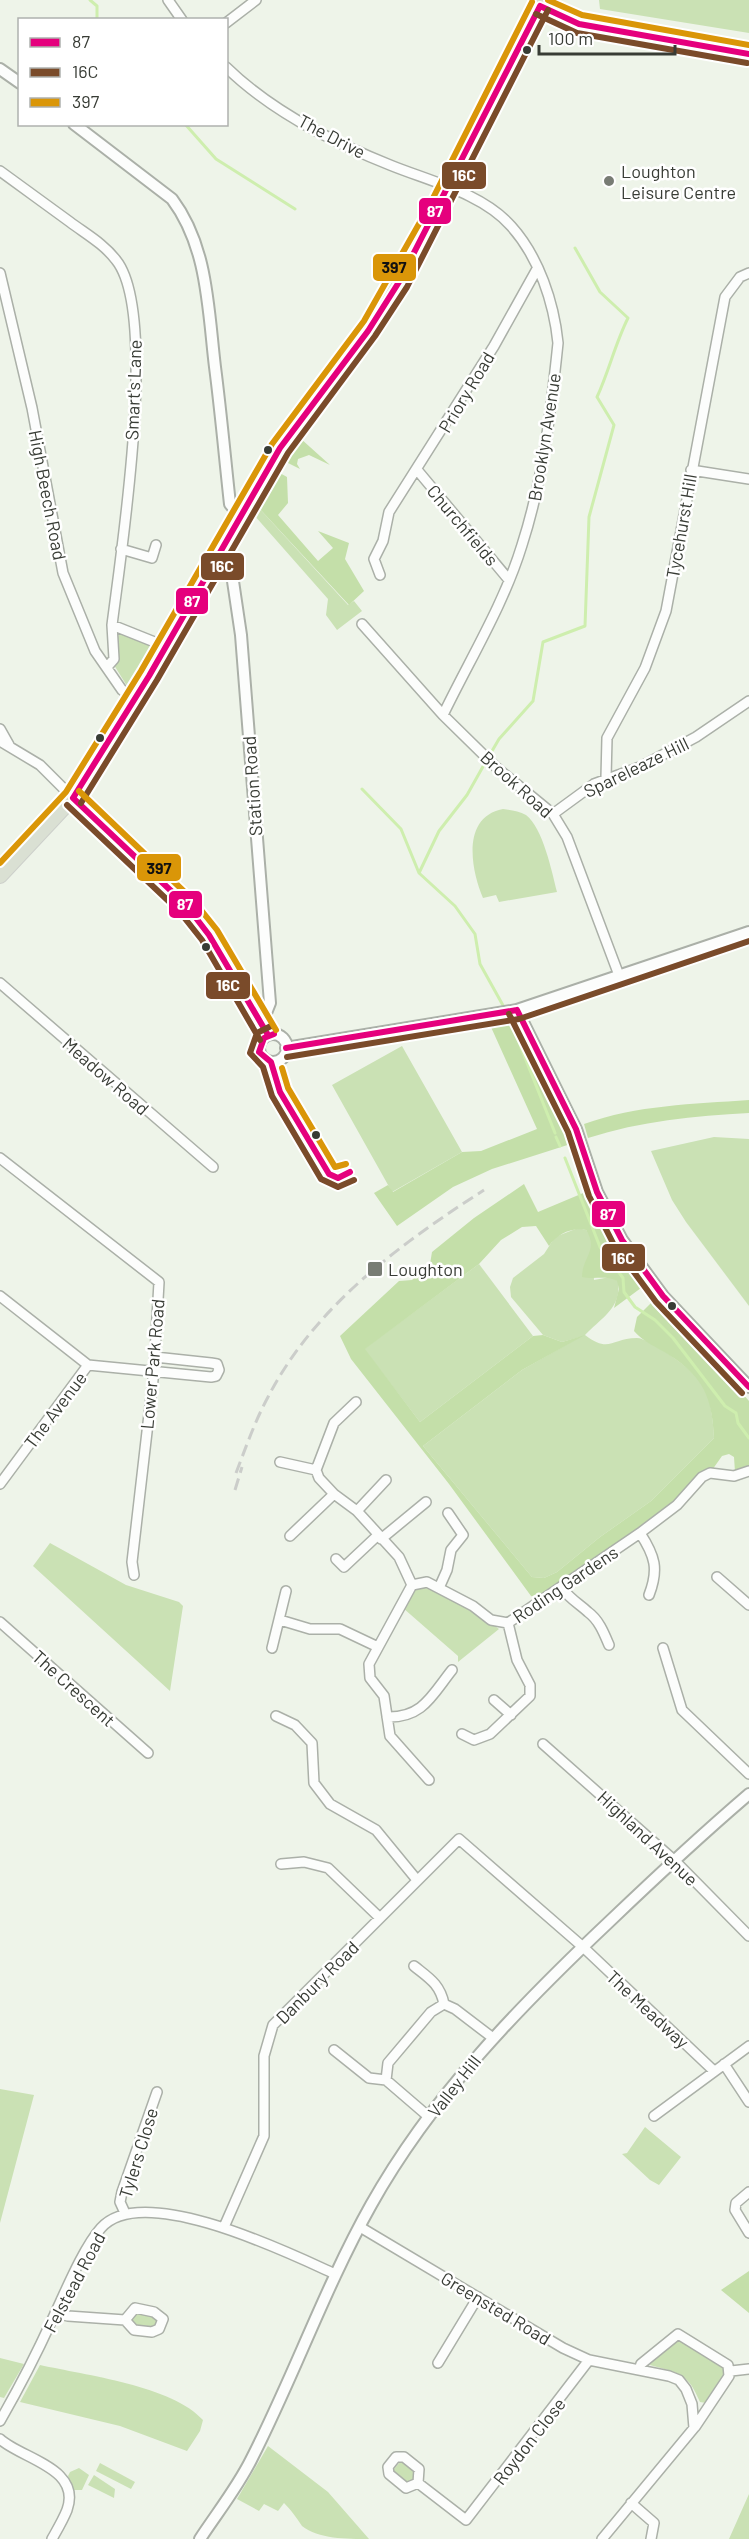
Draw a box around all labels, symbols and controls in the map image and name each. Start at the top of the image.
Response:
legend [18,18,228,126]
scale bar [539,18,676,56]
text: 100 m [548,27,593,49]
text: 87 [72,30,90,52]
unlabelled marker [521,44,533,56]
text: 16C [72,60,99,82]
text: 397 [72,90,100,112]
street label: The Drive [295,109,369,163]
place label: Loughton Leisure Centre [621,160,736,203]
line badge: 16C [441,161,487,190]
text: 16C [452,165,476,184]
marker: Loughton Leisure Centre [602,174,616,188]
line badge: 87 [418,197,452,225]
text: 87 [427,201,443,220]
line badge: 397 [372,253,417,282]
text: 397 [381,257,407,276]
street label: Smart's Lane [120,339,146,441]
street label: Priory Road [433,348,499,436]
street label: Brooklyn Avenue [523,371,565,503]
street label: High Beech Road [25,428,71,562]
unlabelled marker [262,444,274,456]
street label: Tycehurst Hill [661,472,701,580]
street label: Churchfields [423,480,503,570]
line badge: 16C [200,552,245,581]
text: 16C [210,556,234,575]
line badge: 87 [175,587,209,615]
text: 87 [184,591,200,610]
unlabelled marker [94,732,106,744]
street label: Spareleaze Hill [580,732,692,802]
street label: Station Road [238,735,266,837]
street label: Brook Road [476,746,558,822]
line badge: 397 [136,853,182,882]
text: 397 [146,858,172,877]
line badge: 87 [168,890,203,919]
text: 87 [177,894,193,913]
unlabelled marker [200,941,212,953]
line badge: 16C [205,971,251,1000]
text: 16C [216,975,240,994]
street label: Meadow Road [58,1033,154,1119]
unlabelled marker [310,1129,322,1141]
line badge: 87 [591,1200,626,1228]
text: 87 [600,1204,616,1223]
line badge: 16C [601,1243,646,1272]
text: 16C [611,1248,635,1267]
place label: Loughton [388,1258,463,1280]
marker: Loughton [366,1260,384,1278]
street label: Lower Park Road [135,1298,169,1430]
unlabelled marker [666,1300,678,1312]
street label: The Avenue [19,1367,91,1453]
street label: Roding Gardens [508,1541,622,1627]
street label: The Crescent [28,1645,120,1731]
street label: Highland Avenue [593,1786,703,1890]
street label: Danbury Road [271,1936,363,2028]
street label: The Meadway [602,1965,694,2053]
street label: Valley Hill [423,2050,485,2122]
street label: Tylers Close [114,2105,162,2201]
street label: Felstead Road [38,2228,110,2336]
street label: Greensted Road [437,2267,555,2349]
street label: Roydon Close [488,2393,570,2489]

